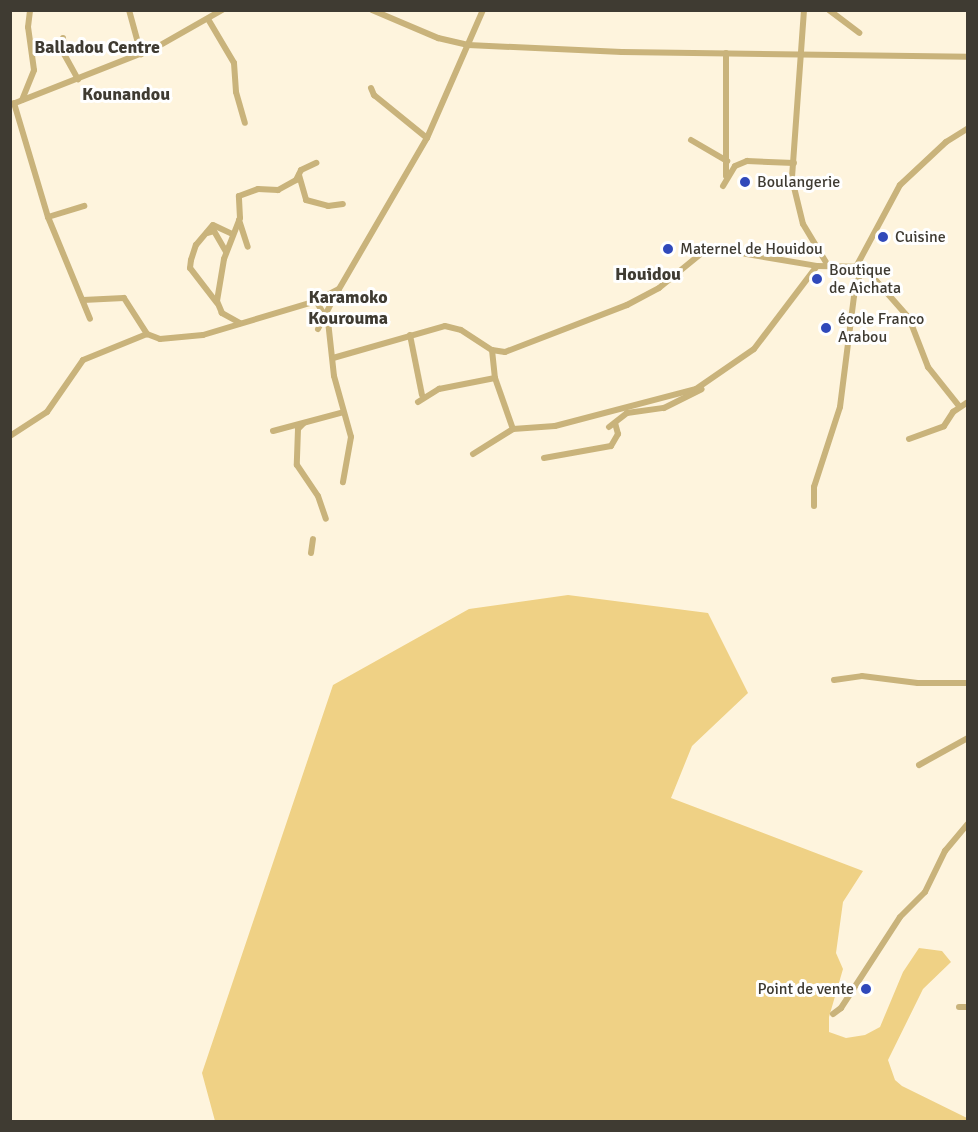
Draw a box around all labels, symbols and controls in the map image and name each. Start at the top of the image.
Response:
district label: Balladou Centre [34,36,160,58]
district label: Kounandou [82,83,170,105]
place label: Boulangerie [757,172,840,192]
marker: Boulangerie [738,175,752,189]
place label: Cuisine [895,227,946,247]
marker: Cuisine [876,230,890,244]
place label: Maternel de Houidou [680,239,823,259]
marker: Maternel de Houidou [661,242,675,256]
place label: Boutique de Aichata [829,260,901,298]
district label: Houidou [615,263,681,285]
marker: Boutique de Aichata [810,272,824,286]
district label: Karamoko Kourouma [308,287,388,330]
place label: école Franco Arabou [838,309,924,347]
marker: école Franco Arabou [819,321,833,335]
place label: Point de vente [758,979,854,999]
marker: Point de vente [859,982,873,996]

